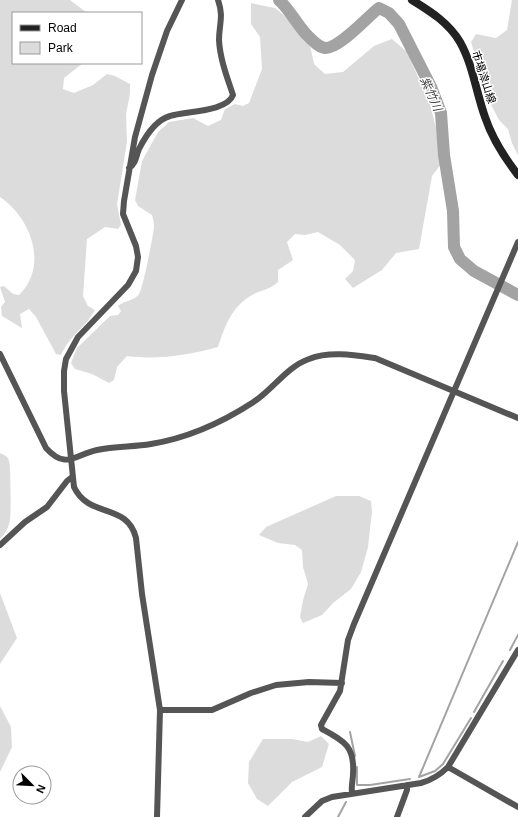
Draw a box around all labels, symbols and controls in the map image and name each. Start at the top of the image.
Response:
legend [12,12,142,64]
text: Road [48,21,77,35]
text: Park [48,41,74,55]
street label: 市場津山線 [470,49,498,105]
water label: 紫竹川 [417,75,446,115]
north arrow [12,765,52,805]
text: N [34,783,48,795]

